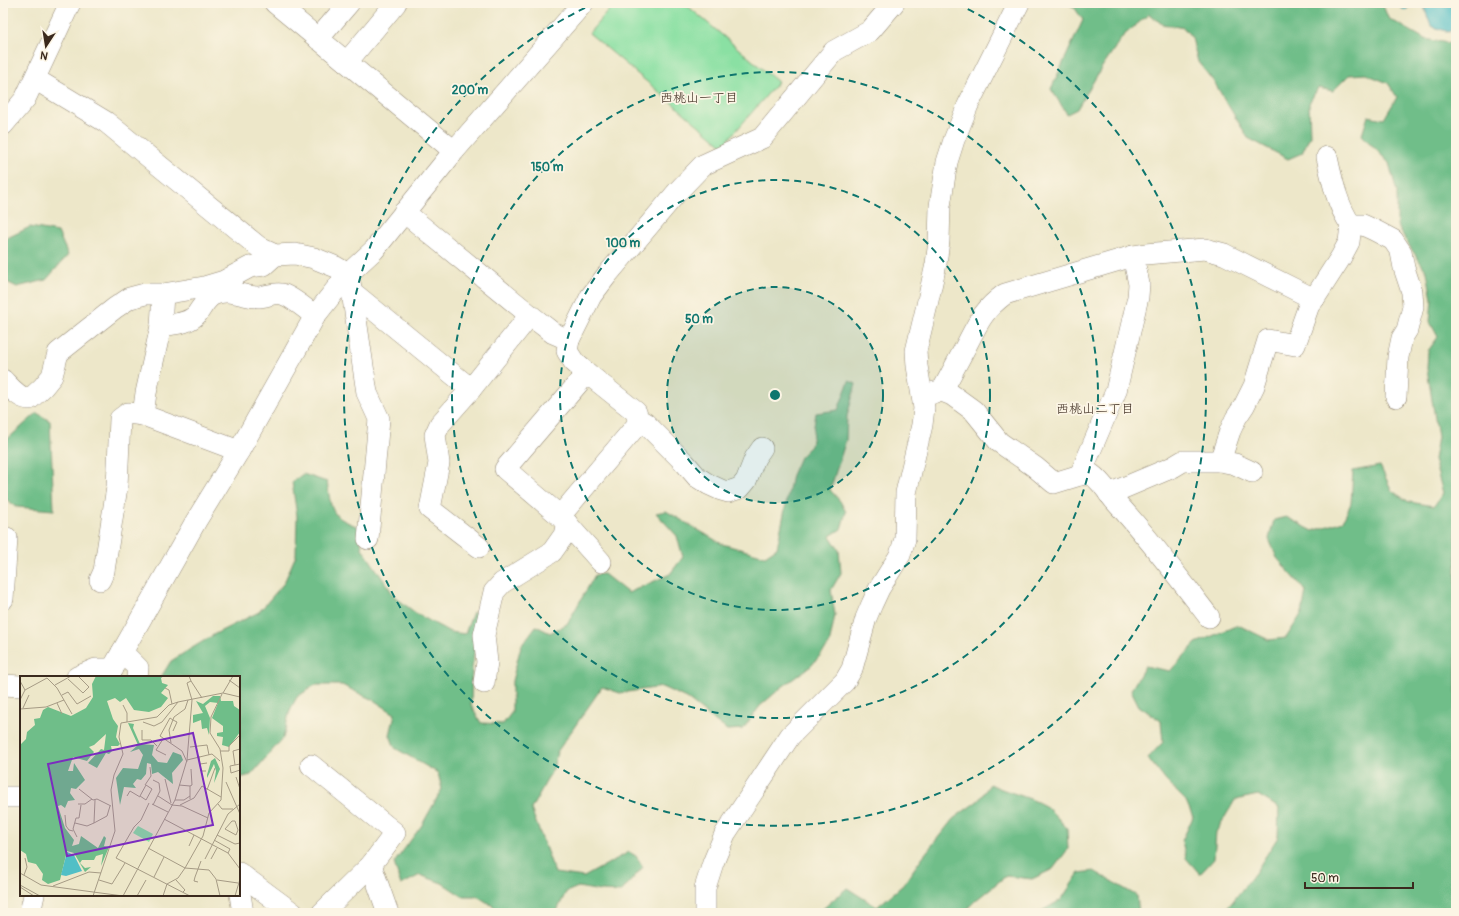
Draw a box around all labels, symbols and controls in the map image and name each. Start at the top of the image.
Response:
north arrow [26,26,66,66]
text: N [38,48,49,62]
text: 200 m [452,83,489,98]
district label: 西桃山一丁目 [660,90,738,106]
text: 150 m [531,160,564,175]
text: 100 m [606,236,641,251]
text: 50 m [685,312,713,327]
centre of rings [768,388,782,402]
district label: 西桃山二丁目 [1056,401,1134,417]
inset map [20,676,240,896]
scale bar [1305,864,1413,890]
text: 50 m [1311,871,1339,886]

